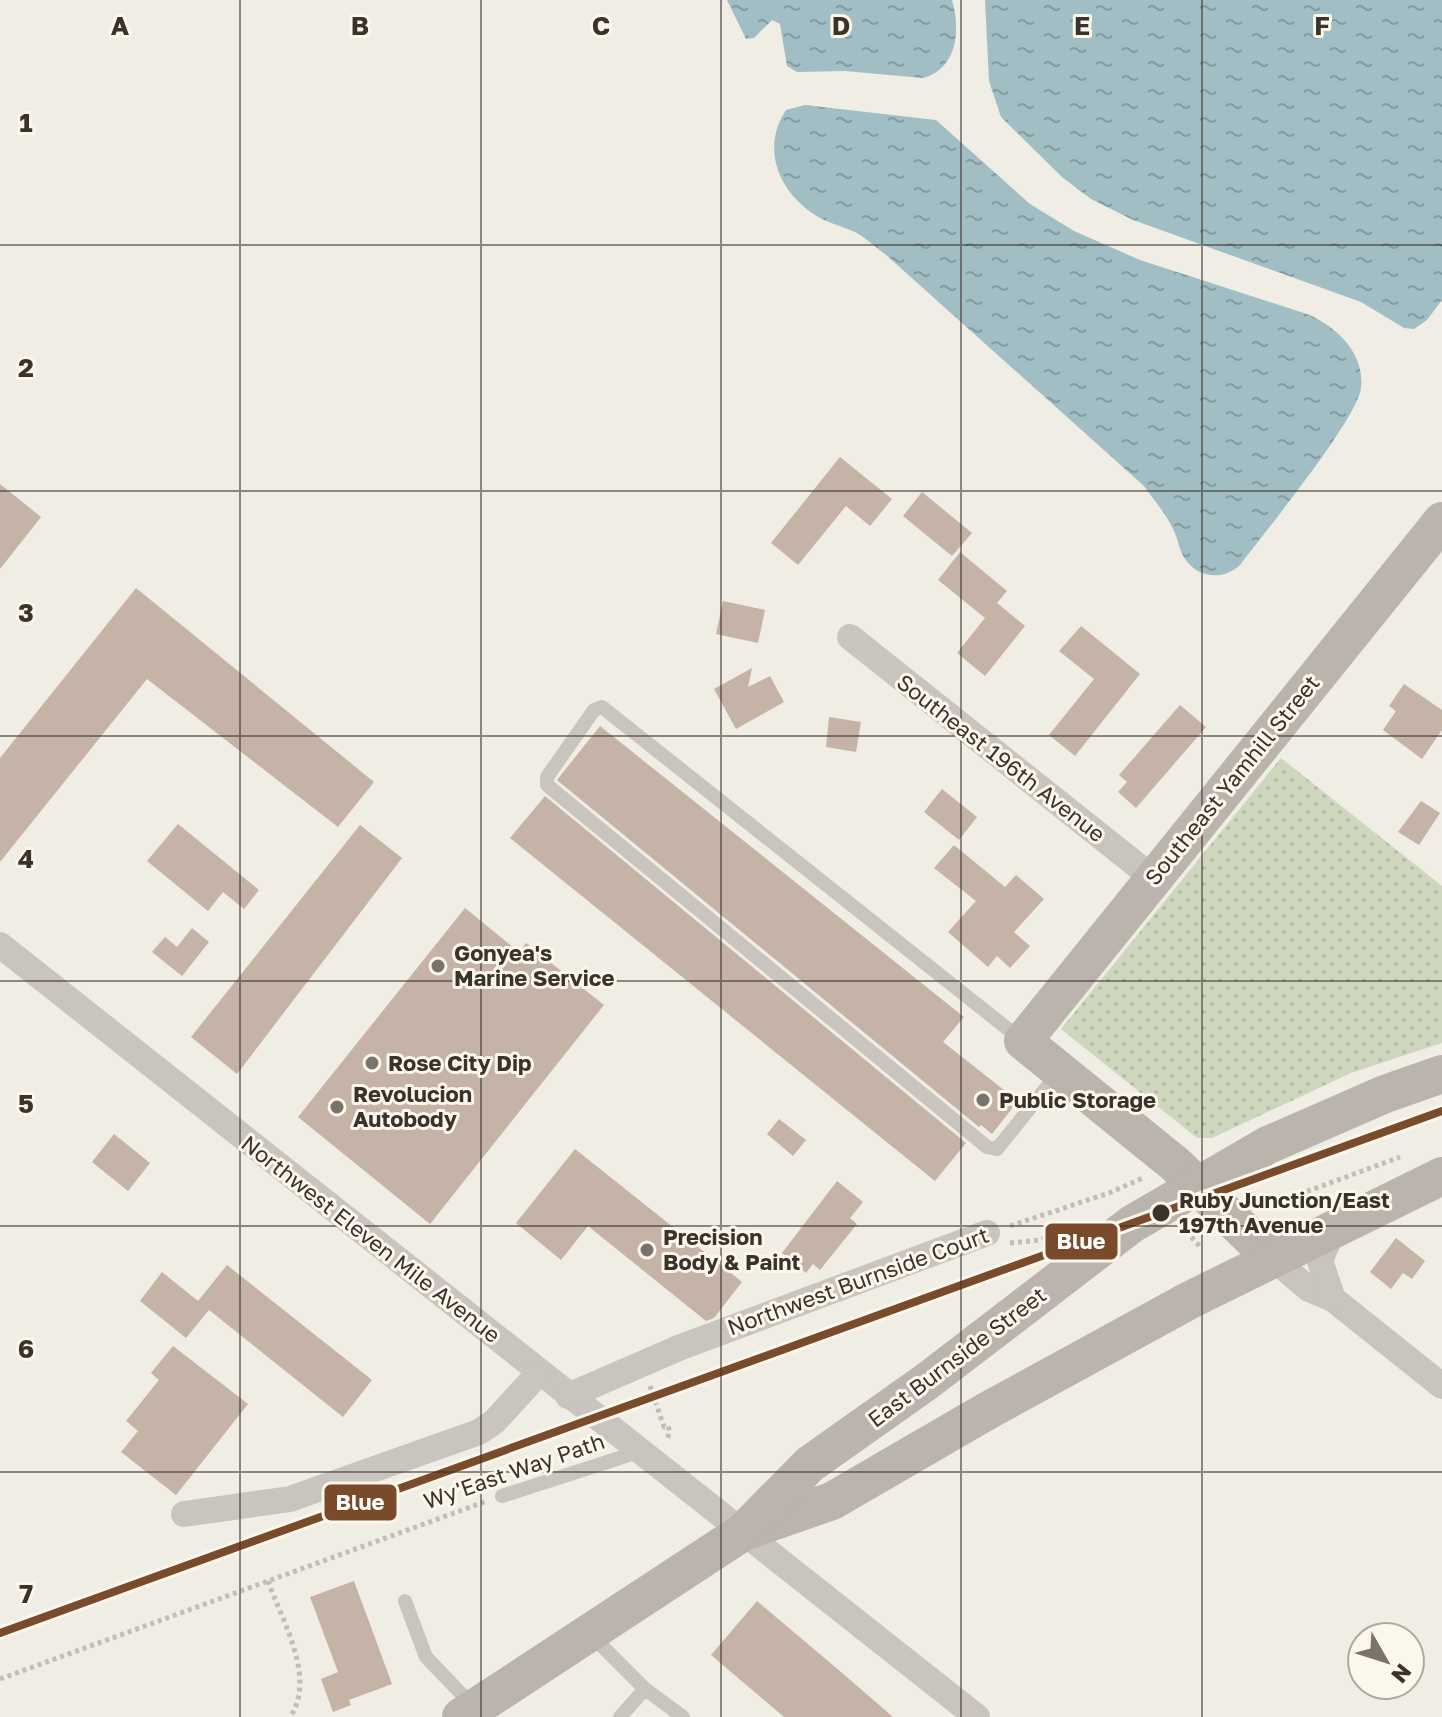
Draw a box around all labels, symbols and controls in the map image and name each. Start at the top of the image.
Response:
text: A [111,10,130,41]
text: B [351,10,369,41]
text: C [592,10,610,41]
text: D [832,10,850,41]
text: E [1074,10,1090,41]
text: F [1314,10,1330,41]
text: 1 [19,107,33,138]
text: 2 [18,352,34,383]
text: 3 [18,597,34,628]
street label: Southeast 196th Avenue [892,668,1111,847]
street label: Southeast Yamhill Street [1139,669,1325,890]
text: 4 [18,843,34,874]
place label: Gonyea's Marine Service [454,939,614,991]
marker: Gonyea's Marine Service [429,957,447,975]
place label: Rose City Dip [388,1049,532,1076]
marker: Rose City Dip [363,1054,381,1072]
place label: Revolucion Autobody [353,1080,472,1132]
place label: Public Storage [999,1086,1156,1113]
text: 5 [18,1088,34,1119]
marker: Public Storage [974,1091,992,1109]
marker: Revolucion Autobody [328,1098,346,1116]
street label: Northwest Eleven Mile Avenue [236,1129,506,1348]
place label: Ruby Junction/East 197th Avenue [1179,1186,1390,1238]
marker: Ruby Junction/East 197th Avenue [1150,1202,1172,1224]
street label: Northwest Burnside Court [723,1221,992,1340]
line badge: Blue [1044,1222,1119,1261]
place label: Precision Body & Paint [663,1223,801,1275]
text: Blue [1057,1227,1105,1254]
marker: Precision Body & Paint [638,1241,656,1259]
street label: East Burnside Street [862,1281,1051,1432]
text: 6 [18,1333,34,1364]
street label: Wy'East Way Path [420,1427,608,1514]
line badge: Blue [323,1483,398,1522]
text: Blue [336,1488,384,1515]
text: 7 [19,1578,33,1609]
north arrow [1346,1621,1426,1701]
text: N [1386,1659,1418,1689]

